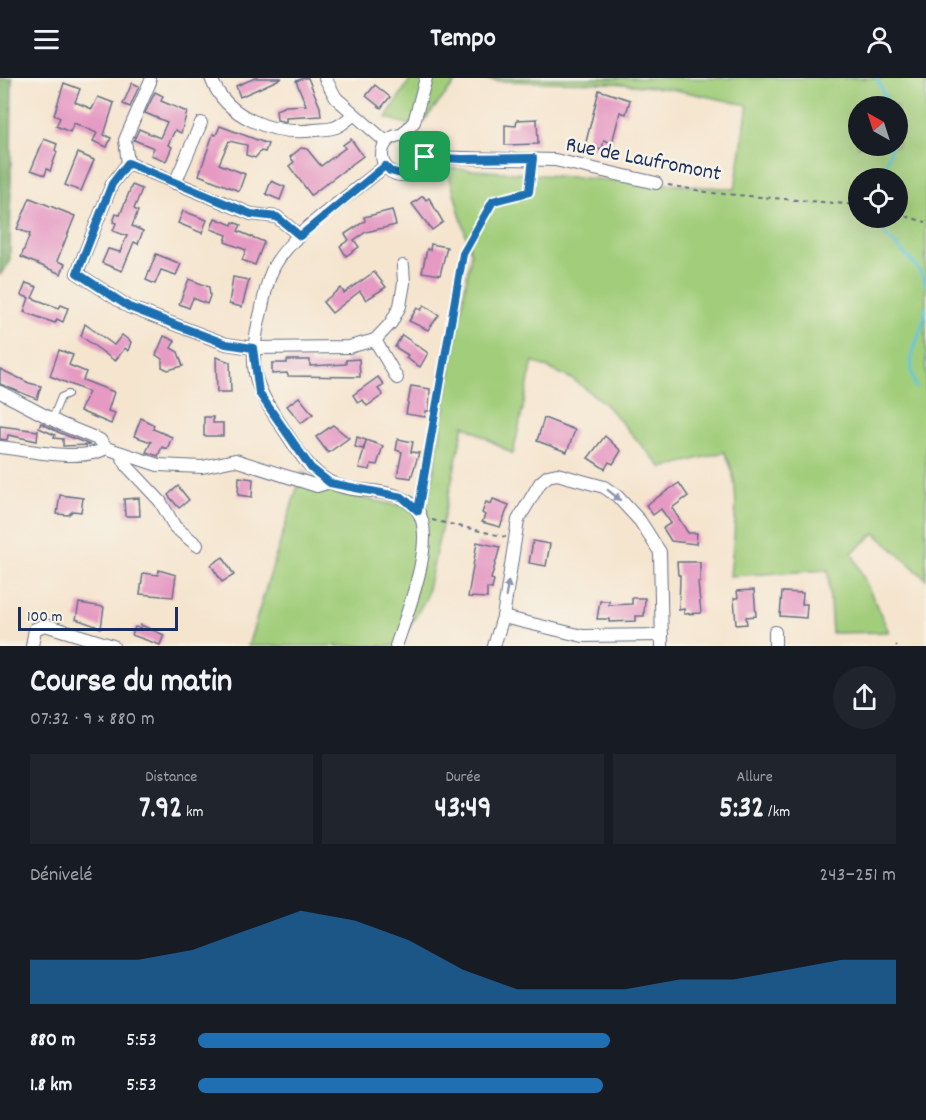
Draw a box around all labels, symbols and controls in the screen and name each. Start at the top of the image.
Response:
text: Tempo [430,20,496,59]
icon: menu [30,23,63,56]
icon: person [863,23,896,56]
north arrow [848,96,908,156]
map controls [848,96,908,228]
street label: Rue de Laufromont [563,130,724,191]
pin [399,131,450,182]
icon: arrive [408,140,441,173]
button: locate [848,168,908,228]
one-way arrow [607,489,622,501]
one-way arrow [503,580,512,599]
scale bar [18,604,178,632]
text: 100 m [27,606,63,629]
text: Course du matin [30,660,232,707]
button: share [833,666,896,729]
text: 07:32 · 9 × 880 m [30,706,155,734]
text: Distance [145,766,197,789]
text: Durée [445,766,481,789]
text: Allure [737,766,773,789]
text: 7.92 [139,789,182,832]
text: 43:49 [435,789,491,832]
text: 5:32 [719,789,764,832]
text: km [182,801,204,824]
text: /km [764,801,790,824]
text: Dénivelé [30,862,92,890]
text: 243–251 m [819,862,896,890]
text: 880 m [30,1027,75,1055]
text: 5:53 [126,1027,157,1055]
text: 1.8 km [30,1072,72,1100]
text: 5:53 [126,1072,157,1100]

